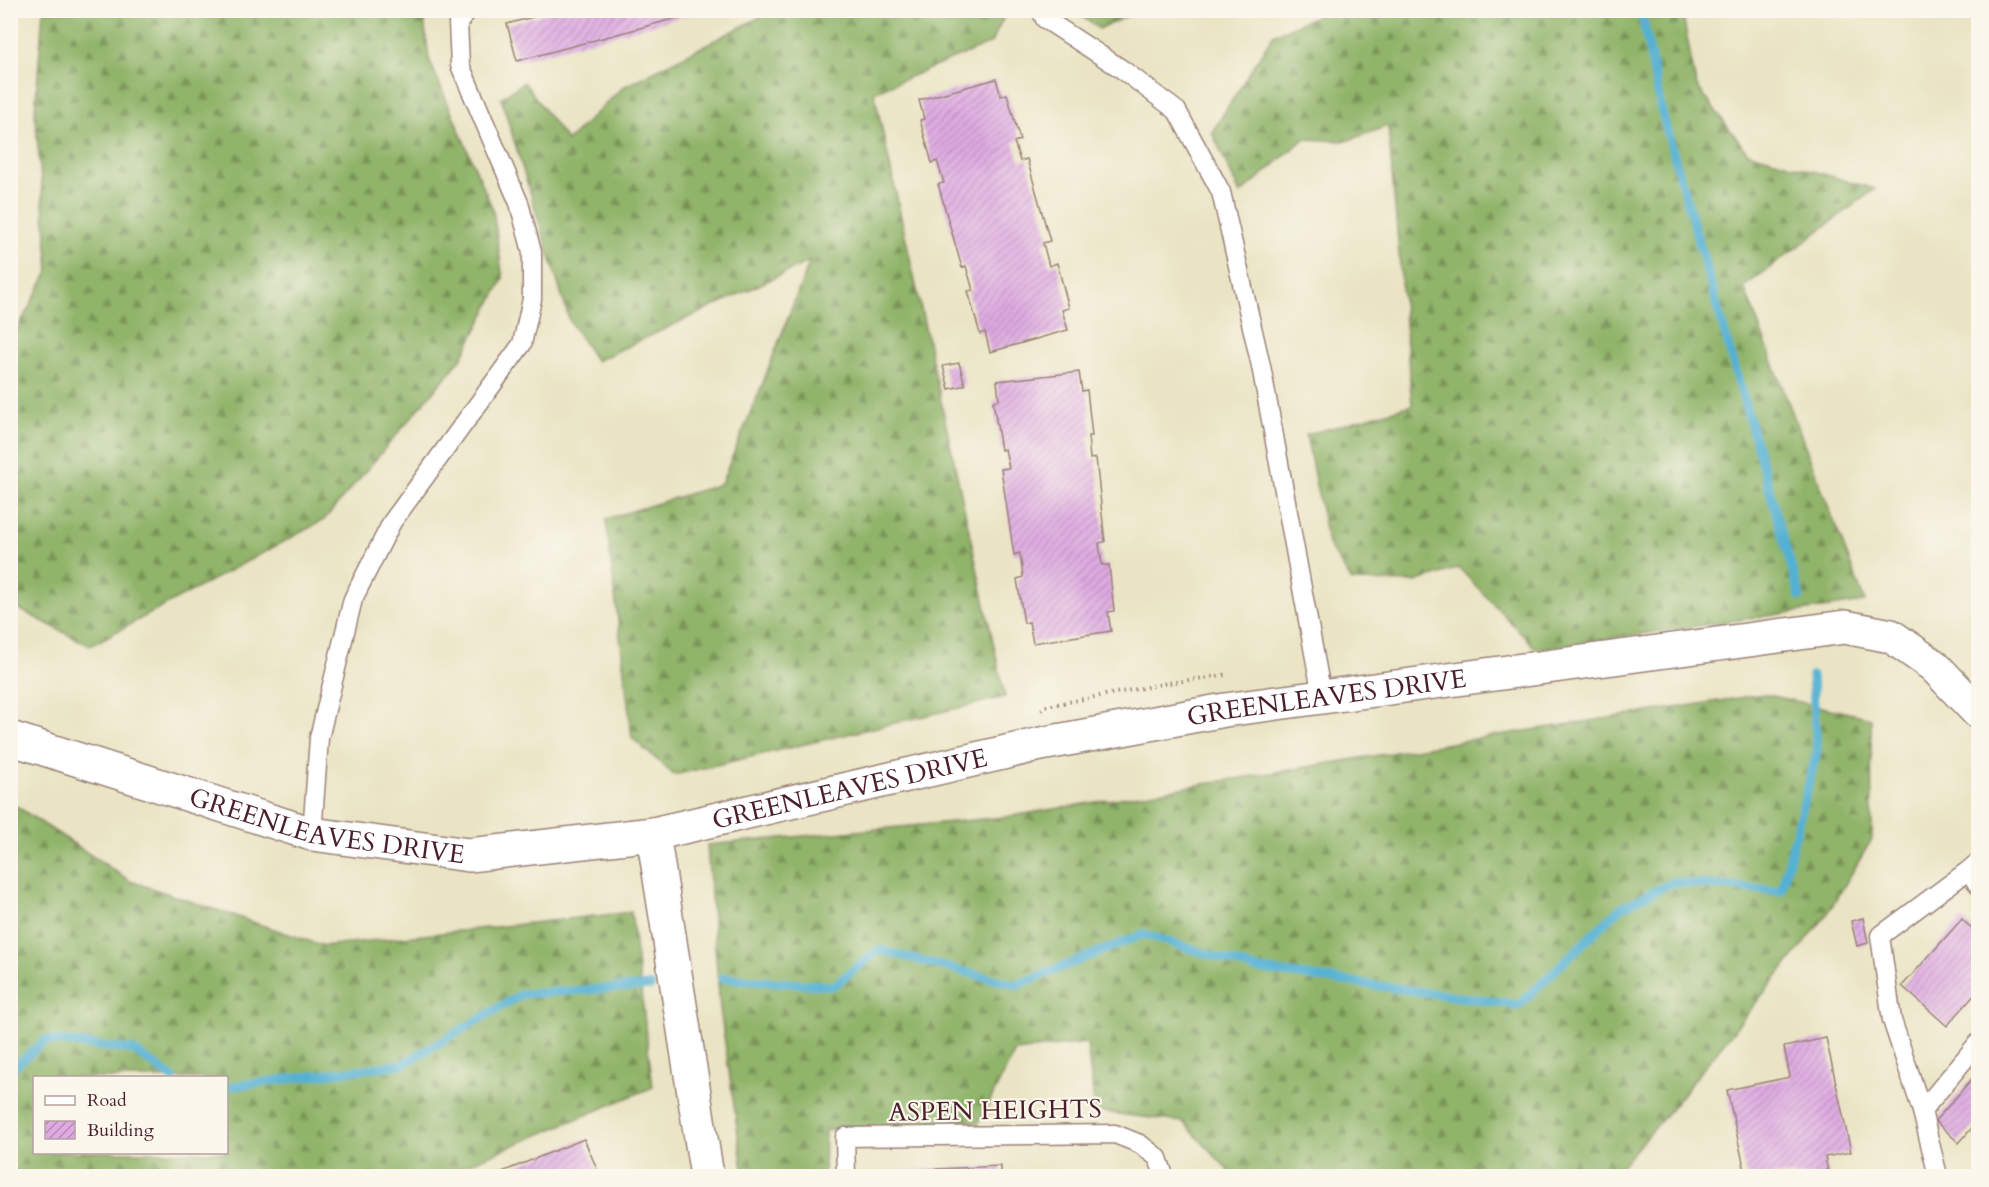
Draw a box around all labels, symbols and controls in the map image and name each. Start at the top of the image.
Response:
street label: GREENLEAVES DRIVE [1184,661,1468,735]
street label: GREENLEAVES DRIVE [709,740,991,838]
street label: GREENLEAVES DRIVE [185,779,467,872]
legend [33,1076,228,1154]
text: Road [87,1088,127,1113]
street label: ASPEN HEIGHTS [888,1091,1102,1130]
text: Building [87,1118,155,1143]

